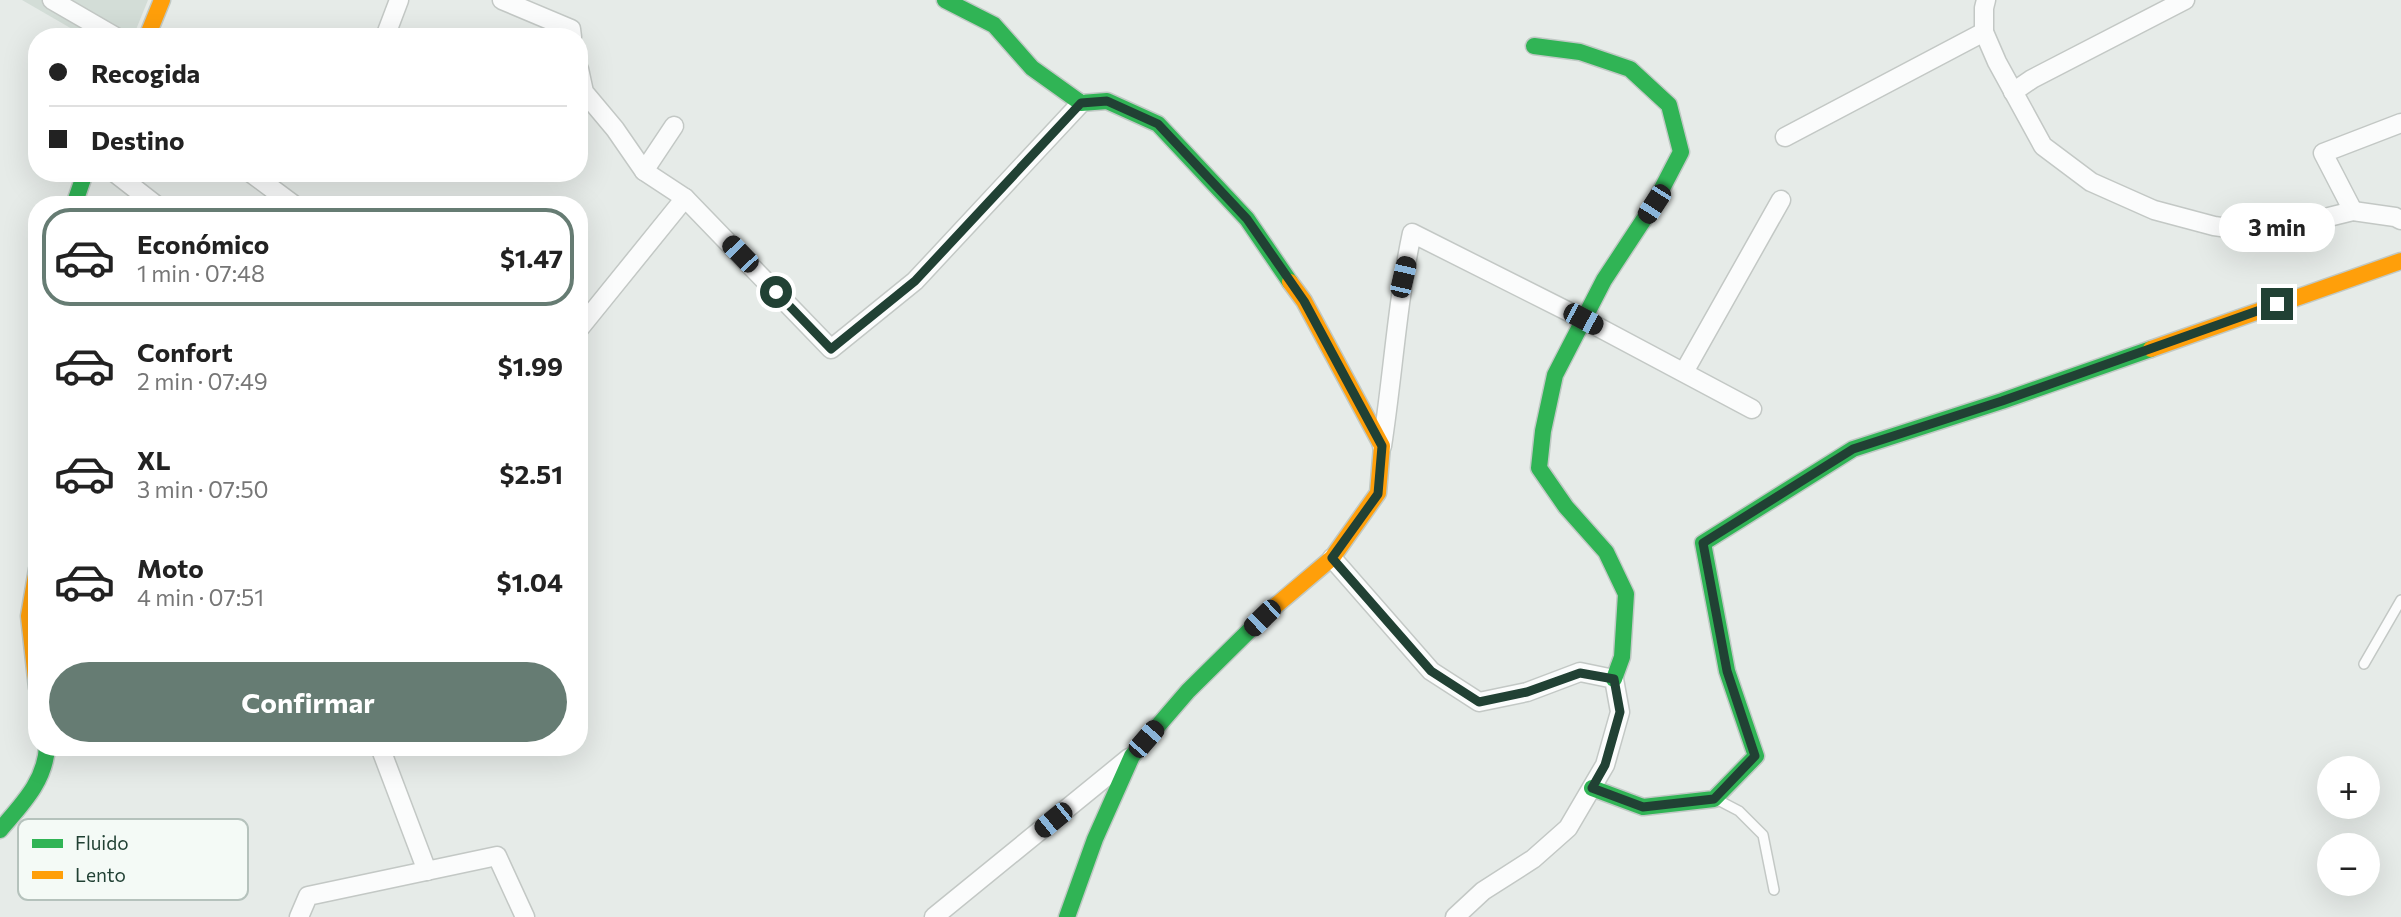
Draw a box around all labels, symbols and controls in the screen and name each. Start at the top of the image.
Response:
text: Recogida [91,57,200,88]
text: Destino [91,124,185,155]
car [1634,181,1675,227]
callout: 3 min [2219,202,2335,252]
text: 3 min [2248,213,2306,241]
icon: car [53,226,116,289]
text: Económico [137,228,269,259]
car [718,232,763,276]
text: $1.47 [500,242,563,273]
car [1389,254,1418,300]
text: 1 min · 07:48 [137,259,265,287]
route start [760,276,792,308]
route end [2261,288,2293,320]
car [1560,300,1607,338]
icon: car [53,334,116,397]
text: Confort [137,336,233,367]
text: $1.99 [498,350,563,381]
text: 2 min · 07:49 [137,367,268,395]
icon: car [53,442,116,505]
text: XL [137,444,171,475]
text: $2.51 [499,458,563,489]
text: 3 min · 07:50 [137,475,269,503]
icon: car [53,550,116,613]
text: Moto [137,552,204,583]
text: $1.04 [497,566,563,597]
text: 4 min · 07:51 [137,583,264,611]
car [1240,596,1285,640]
button: Confirmar [49,662,567,742]
car [1125,716,1168,762]
map controls [2317,756,2380,896]
button: + [2317,756,2380,819]
car [1031,799,1076,841]
legend [18,819,248,900]
text: Fluido [75,831,129,854]
button: − [2317,833,2380,896]
text: Lento [75,863,126,886]

